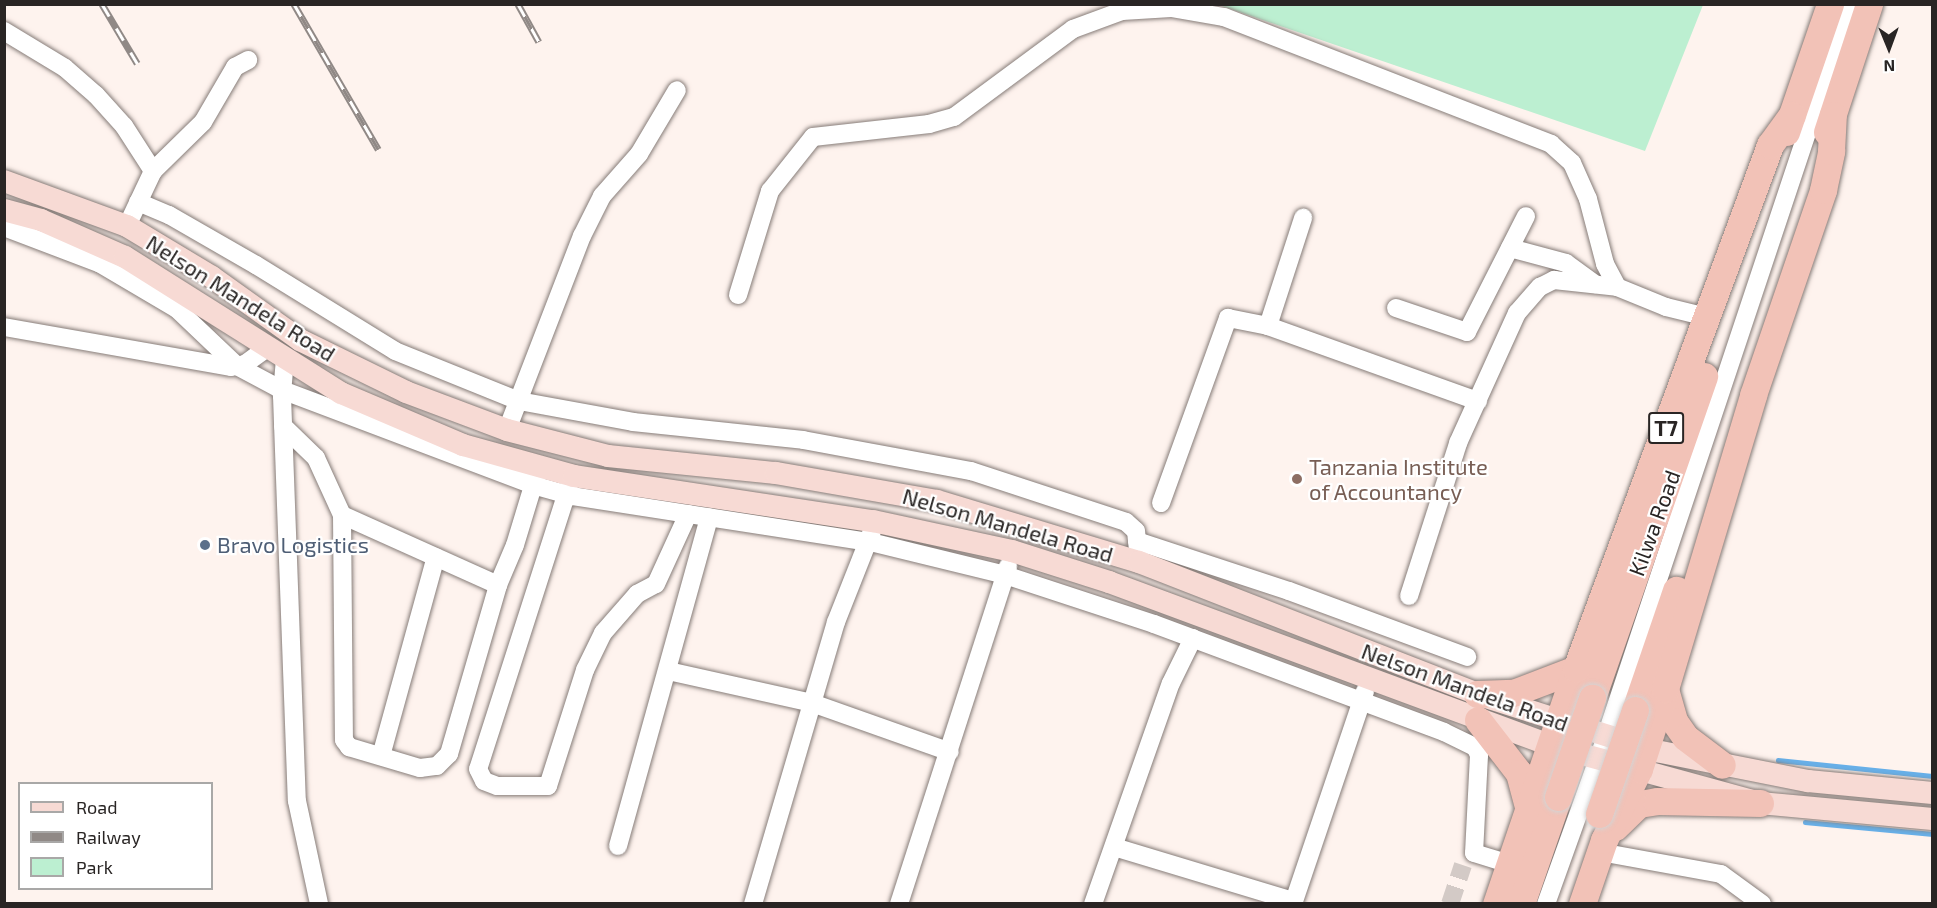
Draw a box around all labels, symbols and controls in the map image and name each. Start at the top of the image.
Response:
north arrow [1859,18,1919,78]
text: N [1883,57,1895,76]
street label: Nelson Mandela Road [142,229,340,367]
road number: T7 [1648,410,1684,446]
place label: Tanzania Institute of Accountancy [1309,453,1488,505]
street label: Kilwa Road [1623,467,1685,579]
marker: Tanzania Institute of Accountancy [1290,472,1304,486]
street label: Nelson Mandela Road [900,482,1116,568]
place label: Bravo Logistics [217,532,369,558]
marker: Bravo Logistics [198,538,212,552]
street label: Nelson Mandela Road [1358,637,1572,737]
legend [18,782,213,890]
text: Road [76,796,117,818]
text: Railway [76,826,141,848]
text: Park [76,856,113,878]

